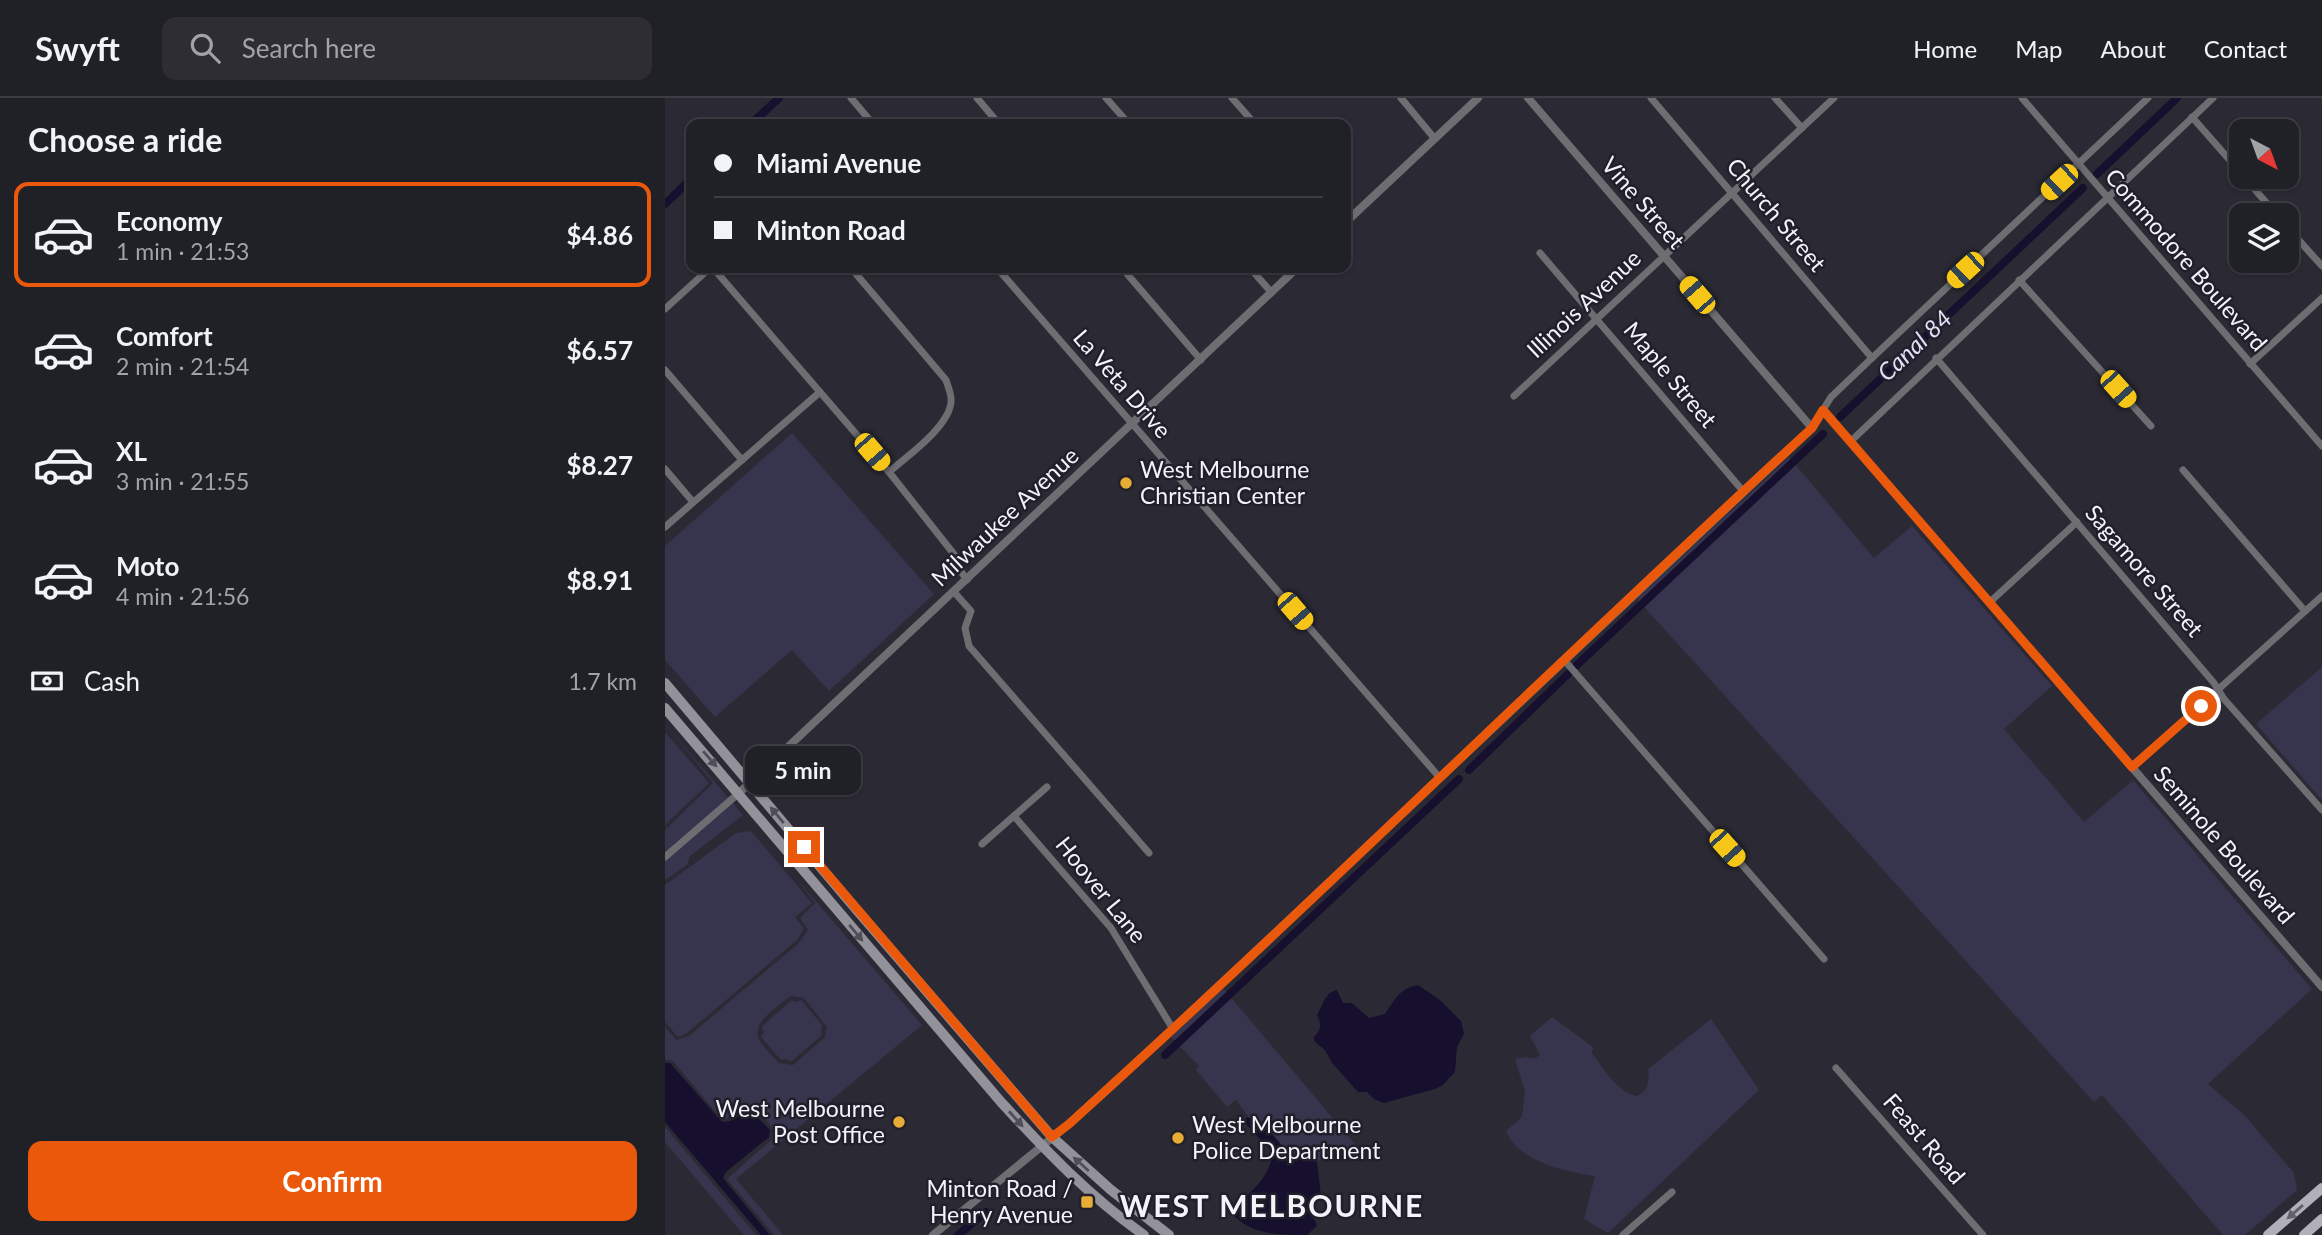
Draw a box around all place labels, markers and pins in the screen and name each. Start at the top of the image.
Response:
place label: West Melbourne Christian Center [1140,455,1309,509]
marker: West Melbourne Christian Center [1118,475,1134,491]
place label: West Melbourne Post Office [716,1094,885,1148]
place label: West Melbourne Police Department [1192,1110,1381,1164]
marker: West Melbourne Post Office [891,1114,907,1130]
marker: West Melbourne Police Department [1170,1130,1186,1146]
place label: Minton Road / Henry Avenue [926,1174,1073,1228]
marker: Minton Road / Henry Avenue [1079,1194,1095,1210]

